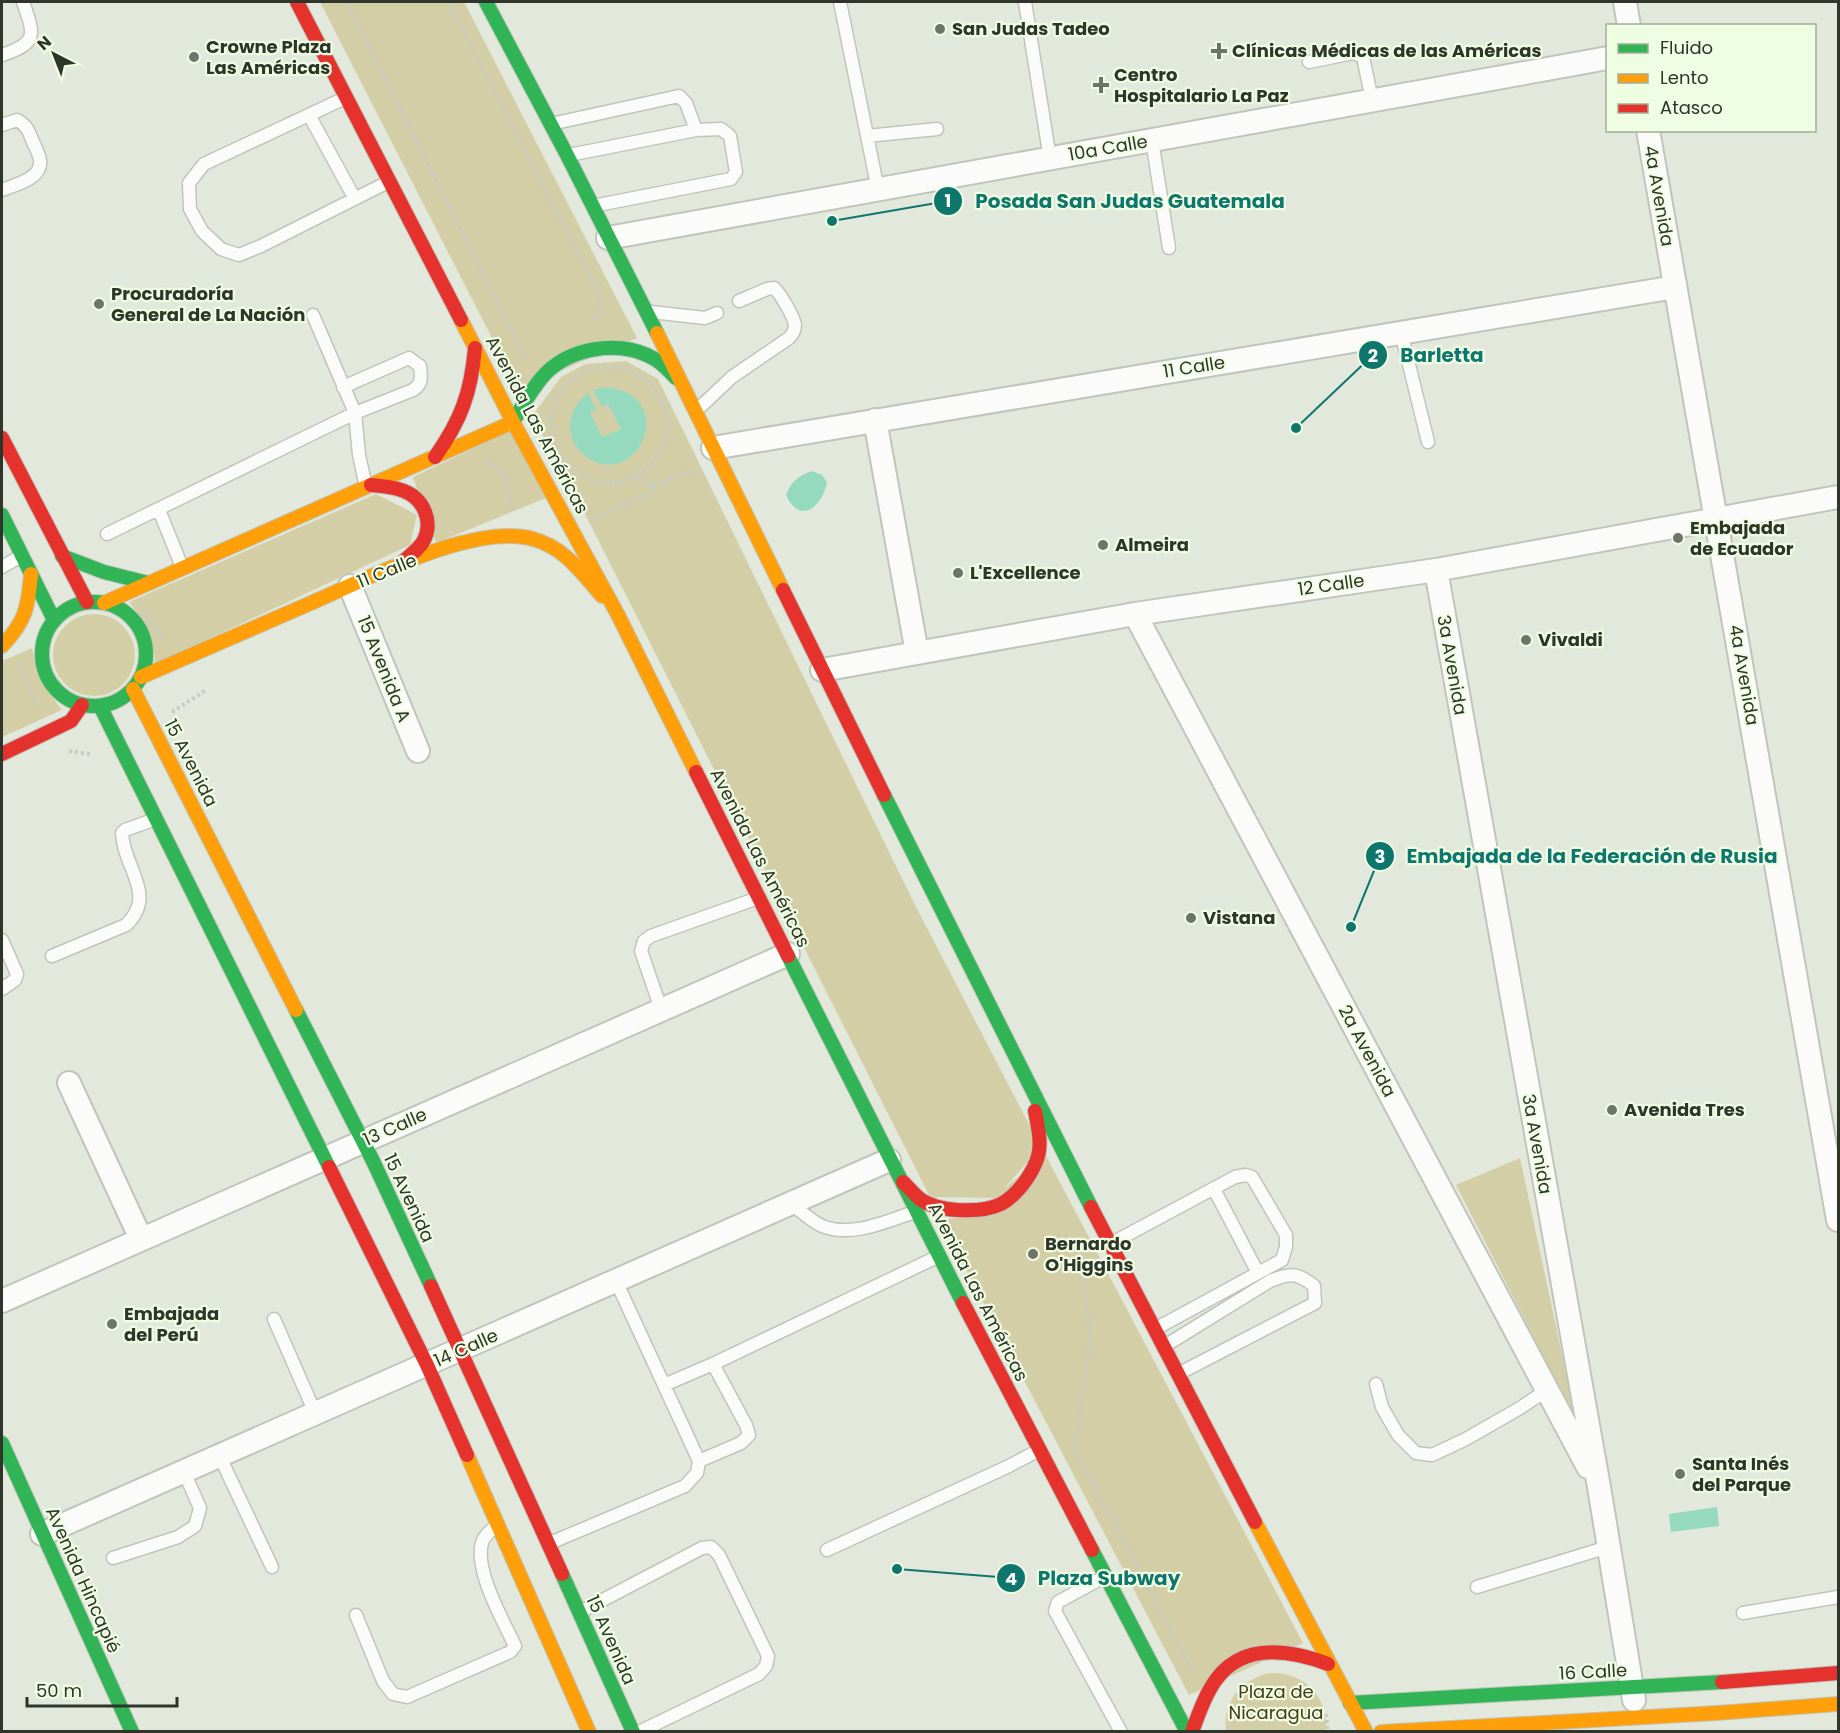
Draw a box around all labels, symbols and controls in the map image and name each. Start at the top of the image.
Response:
place label: San Judas Tadeo [952,16,1110,41]
marker: San Judas Tadeo [933,22,947,36]
north arrow [24,24,84,84]
legend [1606,24,1816,132]
text: N [32,31,56,56]
place label: Crowne Plaza Las Américas [206,34,331,80]
text: Fluido [1660,35,1713,60]
place label: Clínicas Médicas de las Américas [1232,38,1541,63]
marker: Clínicas Médicas de las Américas [1210,42,1228,60]
marker: Crowne Plaza Las Américas [187,50,201,64]
place label: Centro Hospitalario La Paz [1114,62,1289,108]
text: Lento [1660,65,1709,90]
marker: Centro Hospitalario La Paz [1092,76,1110,94]
text: Atasco [1660,95,1723,120]
street label: 10a Calle [1066,128,1150,167]
street label: 4a Avenida [1638,144,1681,248]
callout: Posada San Judas Guatemala [933,182,1296,220]
text: Posada San Judas Guatemala [975,187,1285,215]
text: 1 [945,188,951,213]
place label: Procuradoría General de La Nación [111,281,305,327]
marker: Procuradoría General de La Nación [92,297,106,311]
street label: Avenida Las Américas [480,331,595,518]
callout: Barletta [1358,336,1496,374]
text: Barletta [1400,341,1484,369]
text: 2 [1368,343,1378,368]
street label: 11 Calle [1161,349,1227,384]
place label: Embajada de Ecuador [1690,515,1794,561]
marker: Embajada de Ecuador [1671,531,1685,545]
place label: Almeira [1115,532,1189,557]
marker: Almeira [1096,538,1110,552]
street label: 11 Calle [353,547,420,594]
place label: L'Excellence [970,560,1081,585]
marker: L'Excellence [951,566,965,580]
street label: 12 Calle [1296,567,1366,602]
street label: 15 Avenida A [352,612,417,726]
street label: 3a Avenida [1431,613,1474,717]
street label: 4a Avenida [1723,623,1766,727]
place label: Vivaldi [1538,627,1603,652]
marker: Vivaldi [1519,633,1533,647]
street label: 15 Avenida [159,715,224,811]
street label: Avenida Las Américas [704,764,817,952]
callout: Embajada de la Federación de Rusia [1365,837,1790,875]
text: Embajada de la Federación de Rusia [1407,842,1777,870]
text: 3 [1375,844,1385,869]
place label: Vistana [1203,905,1275,930]
marker: Vistana [1184,911,1198,925]
street label: 2a Avenida [1333,1000,1402,1101]
street label: 3a Avenida [1516,1092,1559,1196]
place label: Avenida Tres [1624,1097,1745,1122]
street label: 13 Calle [359,1101,431,1152]
marker: Avenida Tres [1605,1103,1619,1117]
street label: 15 Avenida [378,1149,441,1246]
street label: Avenida Las Américas [922,1198,1035,1386]
place label: Bernardo O'Higgins [1045,1231,1134,1277]
marker: Bernardo O'Higgins [1026,1247,1040,1261]
place label: Embajada del Perú [124,1301,219,1347]
marker: Embajada del Perú [105,1317,119,1331]
street label: 14 Calle [430,1322,502,1373]
place label: Santa Inés del Parque [1692,1451,1791,1497]
marker: Santa Inés del Parque [1673,1467,1687,1481]
street label: Avenida Hincapié [40,1503,127,1657]
callout: Plaza Subway [996,1559,1192,1597]
text: Plaza Subway [1038,1564,1181,1592]
text: 4 [1005,1566,1017,1591]
street label: 15 Avenida [581,1591,642,1689]
street label: 16 Calle [1558,1657,1628,1686]
scale bar [27,1670,177,1708]
text: 50 m [36,1678,82,1703]
park label: Plaza de Nicaragua [1229,1679,1323,1725]

